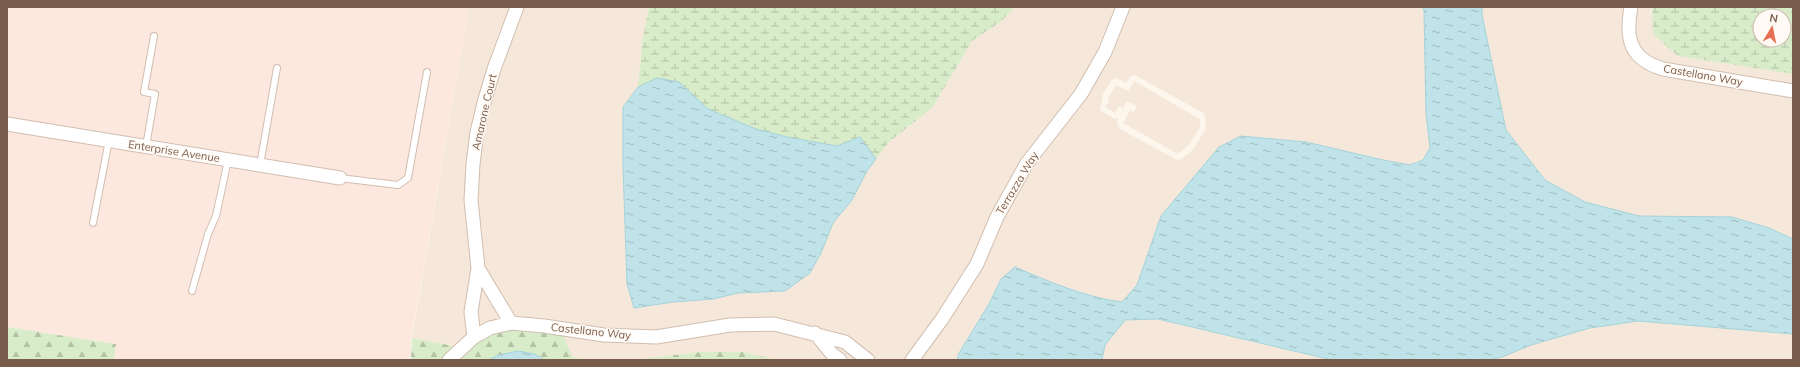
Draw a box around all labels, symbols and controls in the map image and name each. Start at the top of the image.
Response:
north arrow [1752,8,1792,48]
text: N [1768,11,1779,26]
street label: Castellano Way [1662,61,1744,89]
street label: Amarone Court [468,72,500,151]
street label: Enterprise Avenue [127,137,221,165]
street label: Terrazza Way [993,149,1041,217]
street label: Castellano Way [550,320,632,342]

